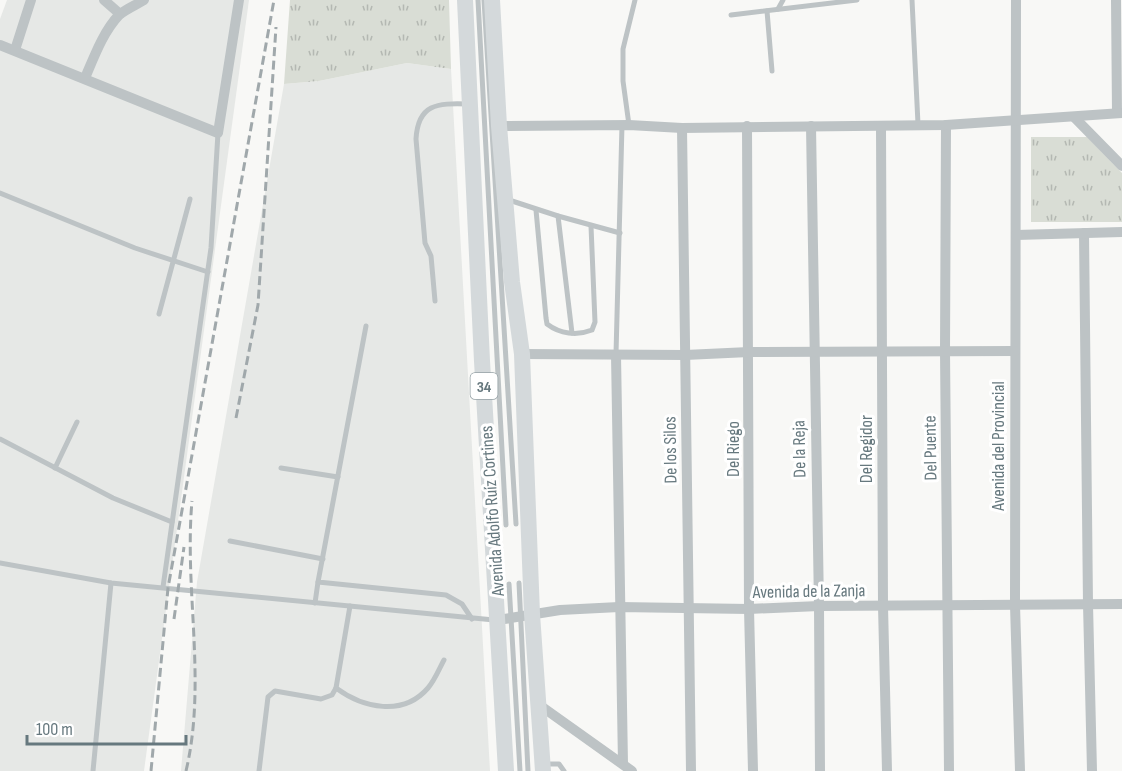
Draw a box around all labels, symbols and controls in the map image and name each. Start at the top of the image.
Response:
road number: 34 [470,373,498,399]
street label: Avenida del Provincial [988,381,1009,512]
street label: Del Regidor [856,415,877,483]
street label: Del Puente [919,415,942,481]
street label: De los Silos [659,416,682,484]
street label: De la Reja [788,420,811,478]
street label: Del Riego [723,421,744,477]
street label: Avenida Adolfo Ruíz Cortines [476,425,509,598]
street label: Avenida de la Zanja [751,580,866,603]
scale bar [27,708,186,746]
text: 100 m [36,719,73,740]

